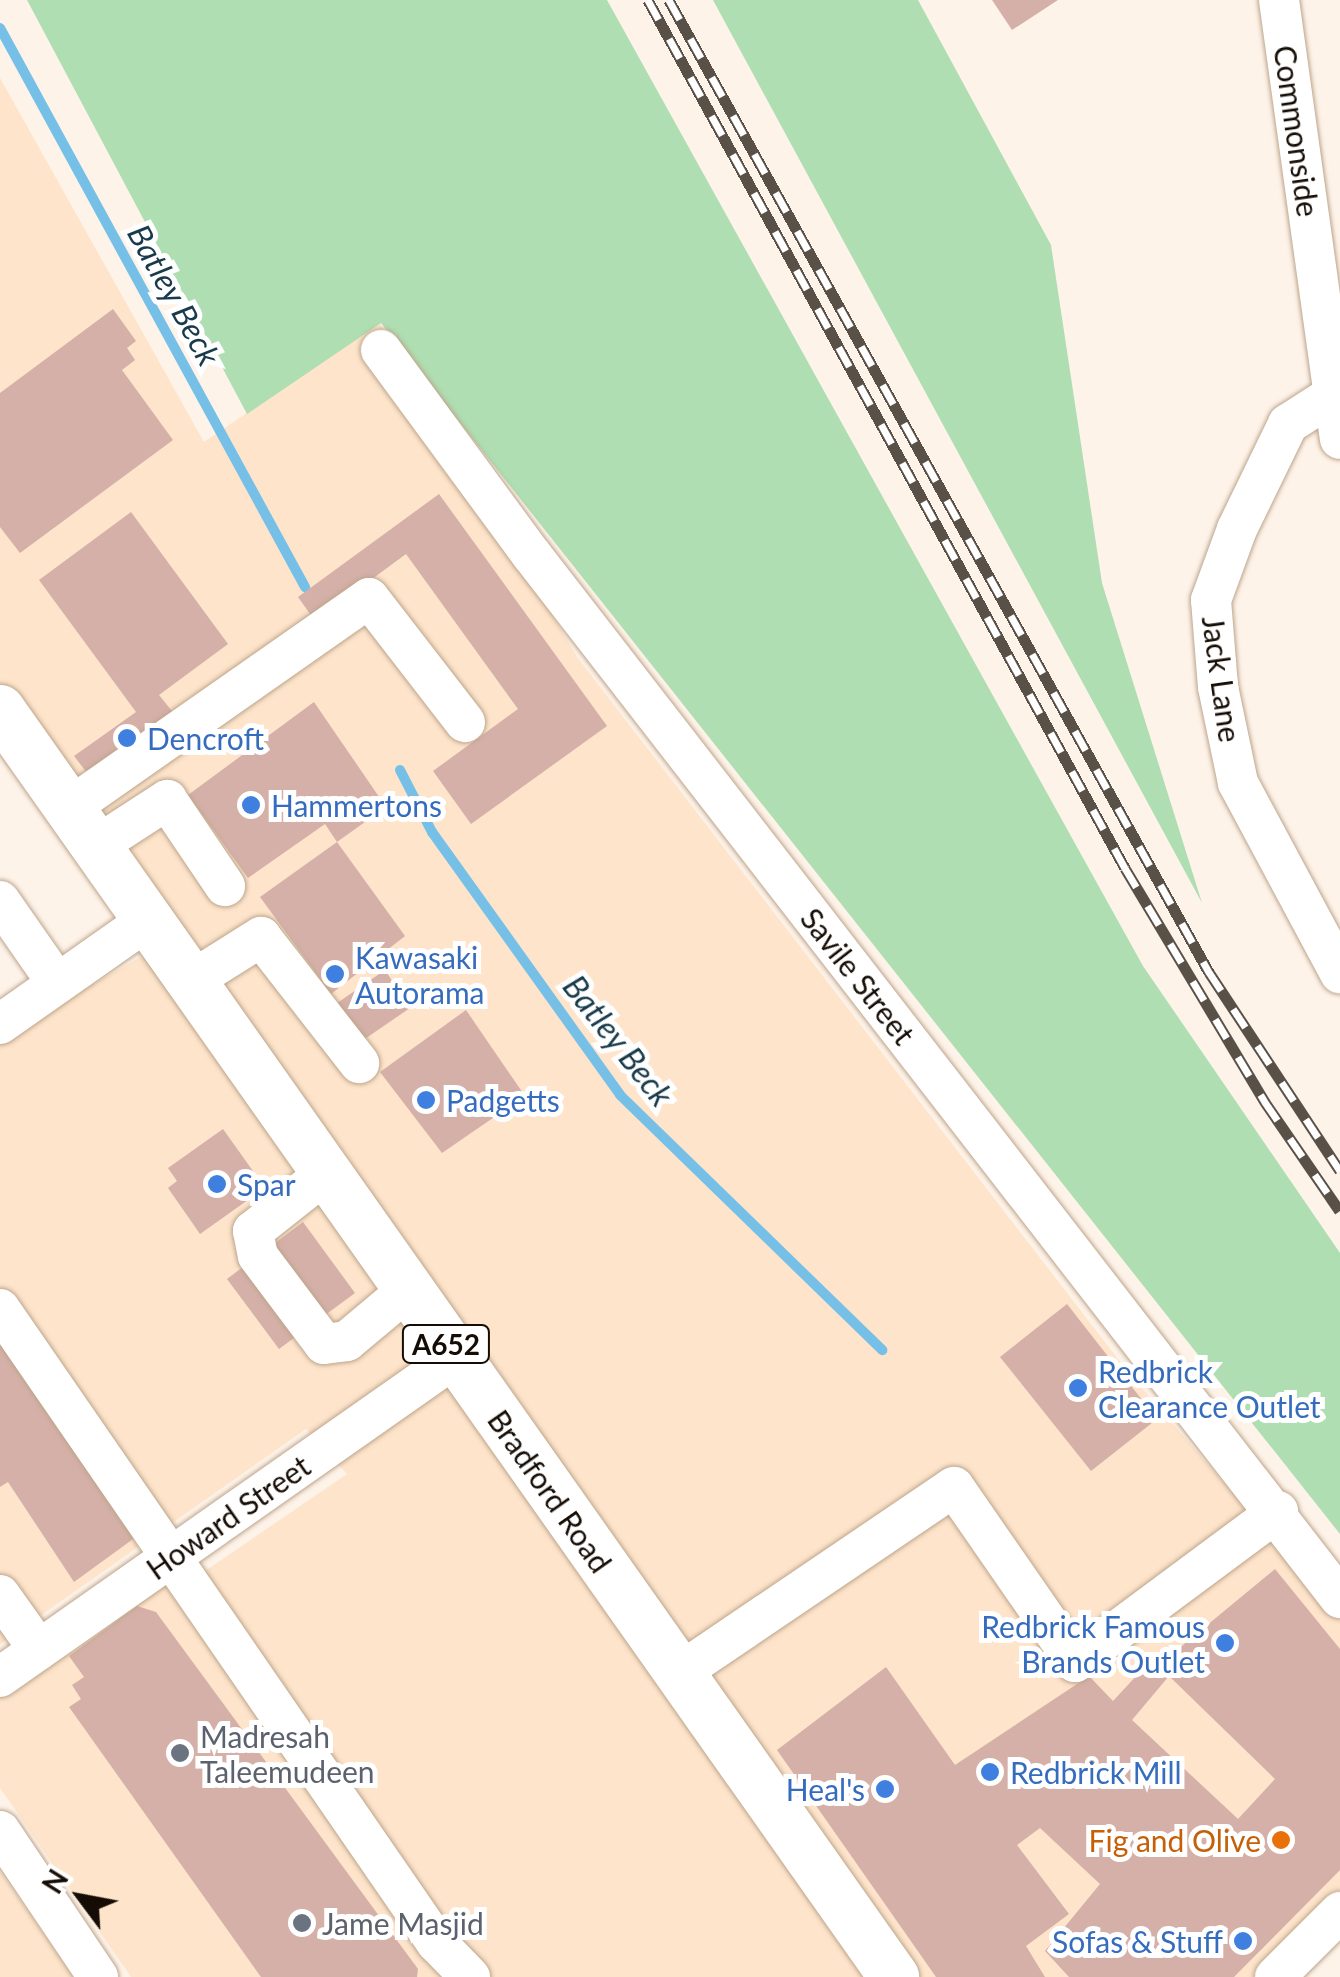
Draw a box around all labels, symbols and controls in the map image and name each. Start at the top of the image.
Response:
street label: Commonside [1267,43,1327,219]
water label: Batley Beck [119,218,229,372]
street label: Jack Lane [1195,614,1249,744]
place label: Dencroft [147,720,264,756]
marker: Dencroft [116,727,138,749]
place label: Hammertons [271,787,442,823]
marker: Hammertons [240,794,262,816]
street label: Savile Street [794,901,922,1051]
place label: Kawasaki Autorama [355,939,485,1010]
marker: Kawasaki Autorama [324,963,346,985]
water label: Batley Beck [555,968,681,1114]
place label: Padgetts [446,1082,560,1118]
marker: Padgetts [415,1089,437,1111]
place label: Spar [237,1166,296,1202]
marker: Spar [206,1173,228,1195]
road number: A652 [401,1321,491,1367]
place label: Redbrick Clearance Outlet [1098,1353,1321,1424]
marker: Redbrick Clearance Outlet [1067,1377,1089,1399]
street label: Bradford Road [481,1403,619,1579]
street label: Howard Street [139,1447,317,1587]
place label: Redbrick Famous Brands Outlet [981,1608,1205,1678]
marker: Redbrick Famous Brands Outlet [1214,1632,1236,1654]
place label: Madresah Taleemudeen [200,1718,375,1788]
marker: Madresah Taleemudeen [169,1742,191,1764]
place label: Redbrick Mill [1010,1754,1182,1790]
marker: Redbrick Mill [979,1761,1001,1783]
place label: Heal's [786,1771,865,1807]
marker: Heal's [874,1778,896,1800]
place label: Fig and Olive [1089,1822,1261,1858]
marker: Fig and Olive [1270,1829,1292,1851]
north arrow [30,1847,130,1947]
text: N [34,1863,75,1899]
place label: Jame Masjid [322,1905,484,1941]
marker: Jame Masjid [291,1912,313,1934]
place label: Sofas & Stuff [1052,1923,1223,1959]
marker: Sofas & Stuff [1232,1930,1254,1952]

